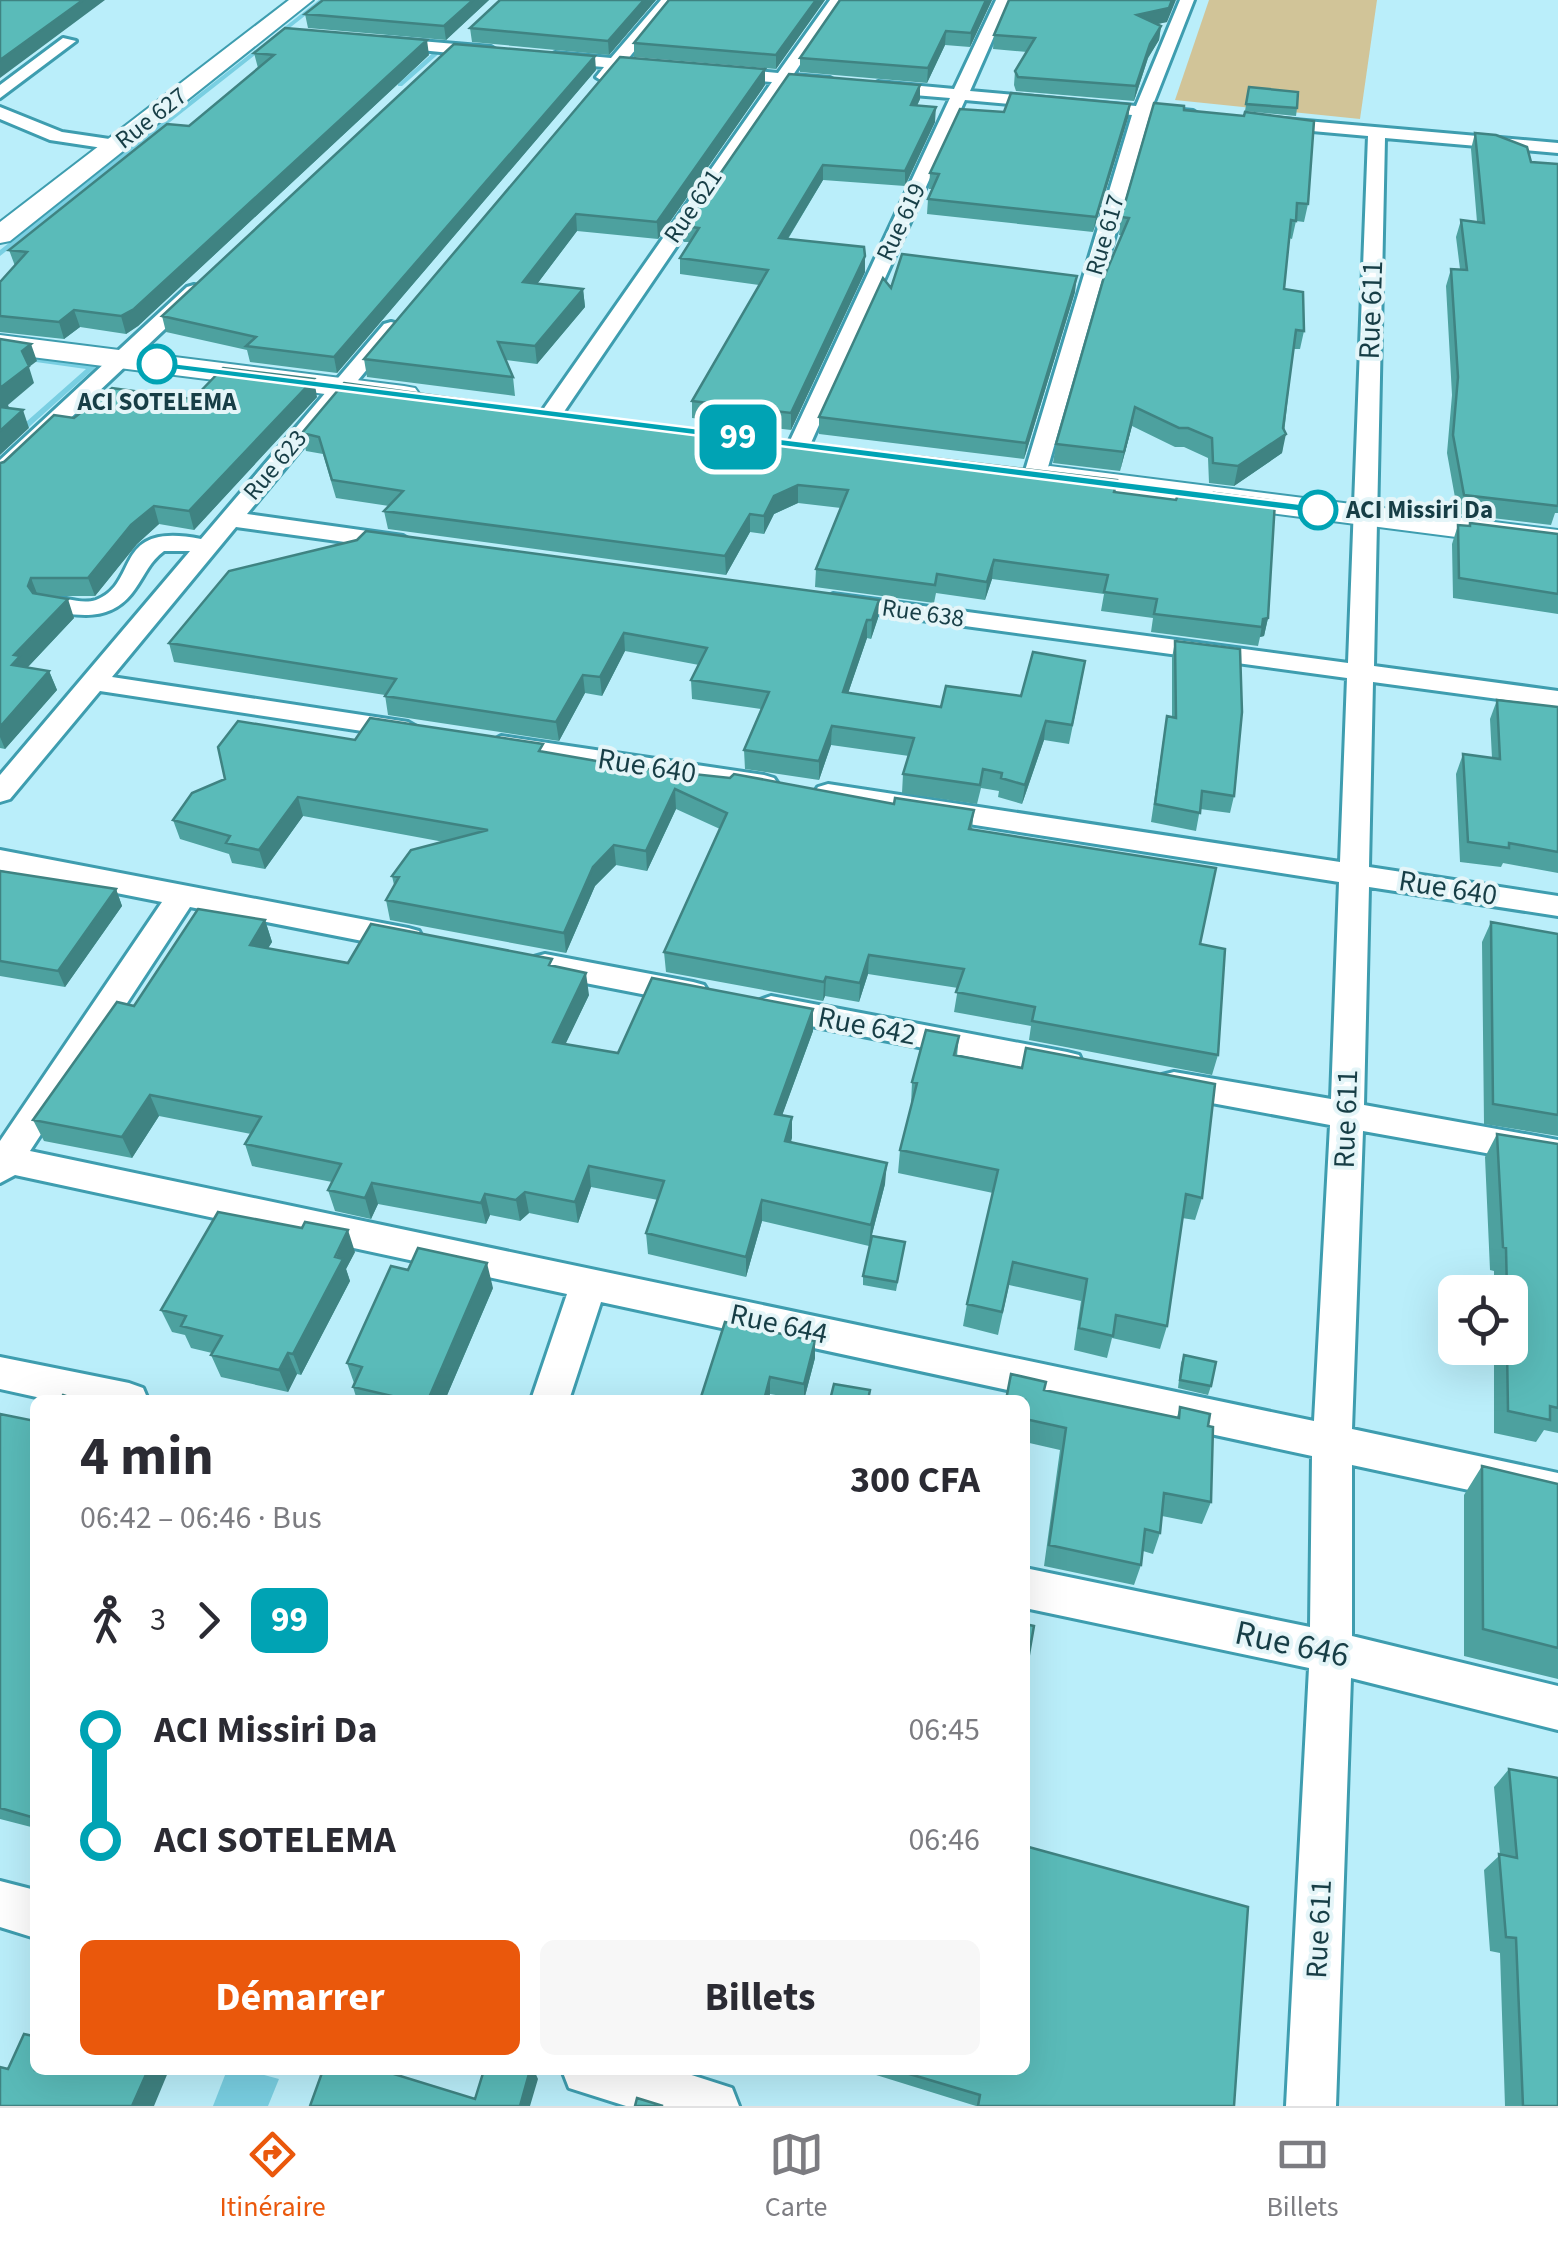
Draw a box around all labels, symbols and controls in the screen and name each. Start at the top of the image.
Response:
street label: Rue 627 [107,78,195,158]
street label: Rue 621 [655,162,731,250]
street label: Rue 619 [867,177,935,267]
street label: Rue 617 [1076,190,1134,280]
street label: Rue 611 [1348,260,1394,360]
marker: ACI SOTELEMA [138,345,176,383]
place label: ACI SOTELEMA [76,384,237,420]
line badge: 99 [693,404,783,470]
text: 99 [720,412,756,462]
street label: Rue 623 [235,422,315,508]
marker: ACI Missiri Da [1299,491,1337,529]
place label: ACI Missiri Da [1345,492,1493,528]
street label: Rue 638 [880,589,966,637]
street label: Rue 640 [595,737,699,795]
street label: Rue 640 [1396,859,1500,917]
street label: Rue 642 [814,995,920,1057]
street label: Rue 611 [1323,1069,1369,1169]
map controls [1438,1275,1528,1365]
button: locate [1438,1275,1528,1365]
street label: Rue 644 [726,1293,832,1355]
text: 4 min [80,1418,214,1496]
text: 300 CFA [850,1453,980,1507]
text: 06:42 – 06:46 · Bus [80,1495,322,1541]
icon: walk [80,1593,135,1648]
icon: forward [181,1593,236,1648]
text: 99 [271,1595,308,1645]
text: 3 [150,1597,166,1643]
street label: Rue 646 [1230,1608,1354,1680]
text: ACI Missiri Da [154,1703,378,1757]
text: 06:45 [908,1707,980,1753]
text: ACI SOTELEMA [154,1813,396,1867]
text: 06:46 [908,1817,980,1863]
street label: Rue 611 [1295,1878,1343,1980]
button: Démarrer [80,1940,520,2055]
button: Billets [540,1940,980,2055]
tab: Itinéraire [219,2127,326,2227]
tab: Carte [765,2127,827,2227]
tab: Billets [1266,2127,1339,2227]

